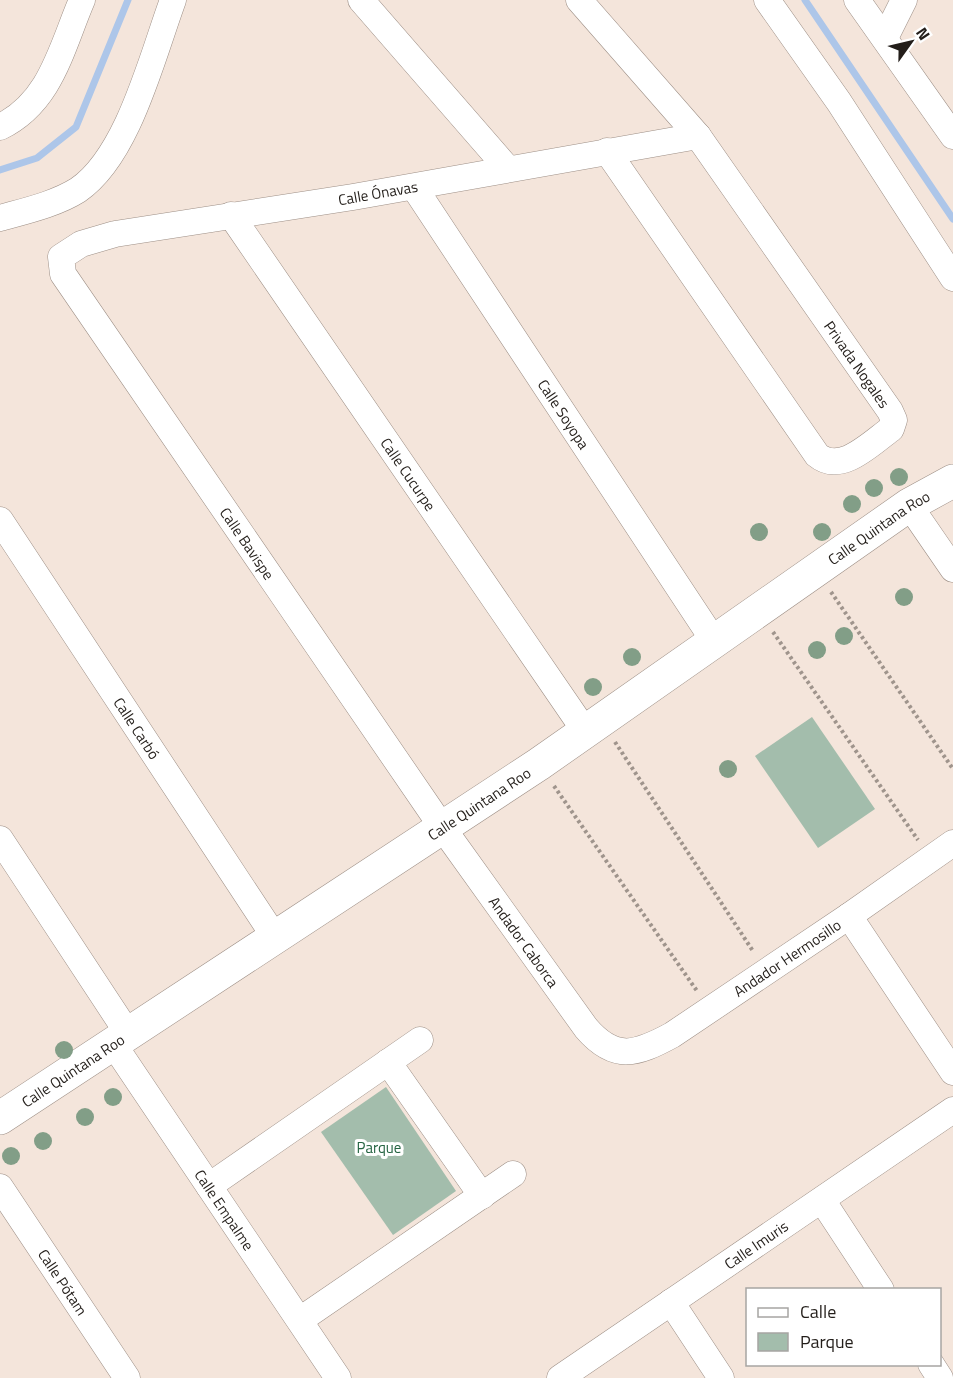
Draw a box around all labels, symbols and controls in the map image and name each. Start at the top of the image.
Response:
north arrow [881,12,941,72]
text: N [910,22,936,45]
street label: Calle Ónavas [336,175,420,211]
street label: Privada Nogales [819,316,896,413]
street label: Calle Soyopa [532,374,596,454]
street label: Calle Cucurpe [375,433,442,515]
street label: Calle Quintana Roo [823,484,934,570]
street label: Calle Bavispe [215,502,281,584]
street label: Calle Carbó [108,692,166,764]
street label: Calle Quintana Roo [423,761,535,846]
street label: Andador Caborca [483,891,565,992]
street label: Andador Hermosillo [729,913,845,1002]
street label: Calle Quintana Roo [17,1028,129,1113]
park label: Parque [357,1136,401,1159]
street label: Calle Empalme [189,1164,260,1255]
street label: Calle Imuris [719,1214,793,1275]
street label: Calle Pótam [33,1244,94,1320]
legend [746,1288,941,1366]
text: Calle [800,1298,836,1325]
text: Parque [800,1328,854,1355]

